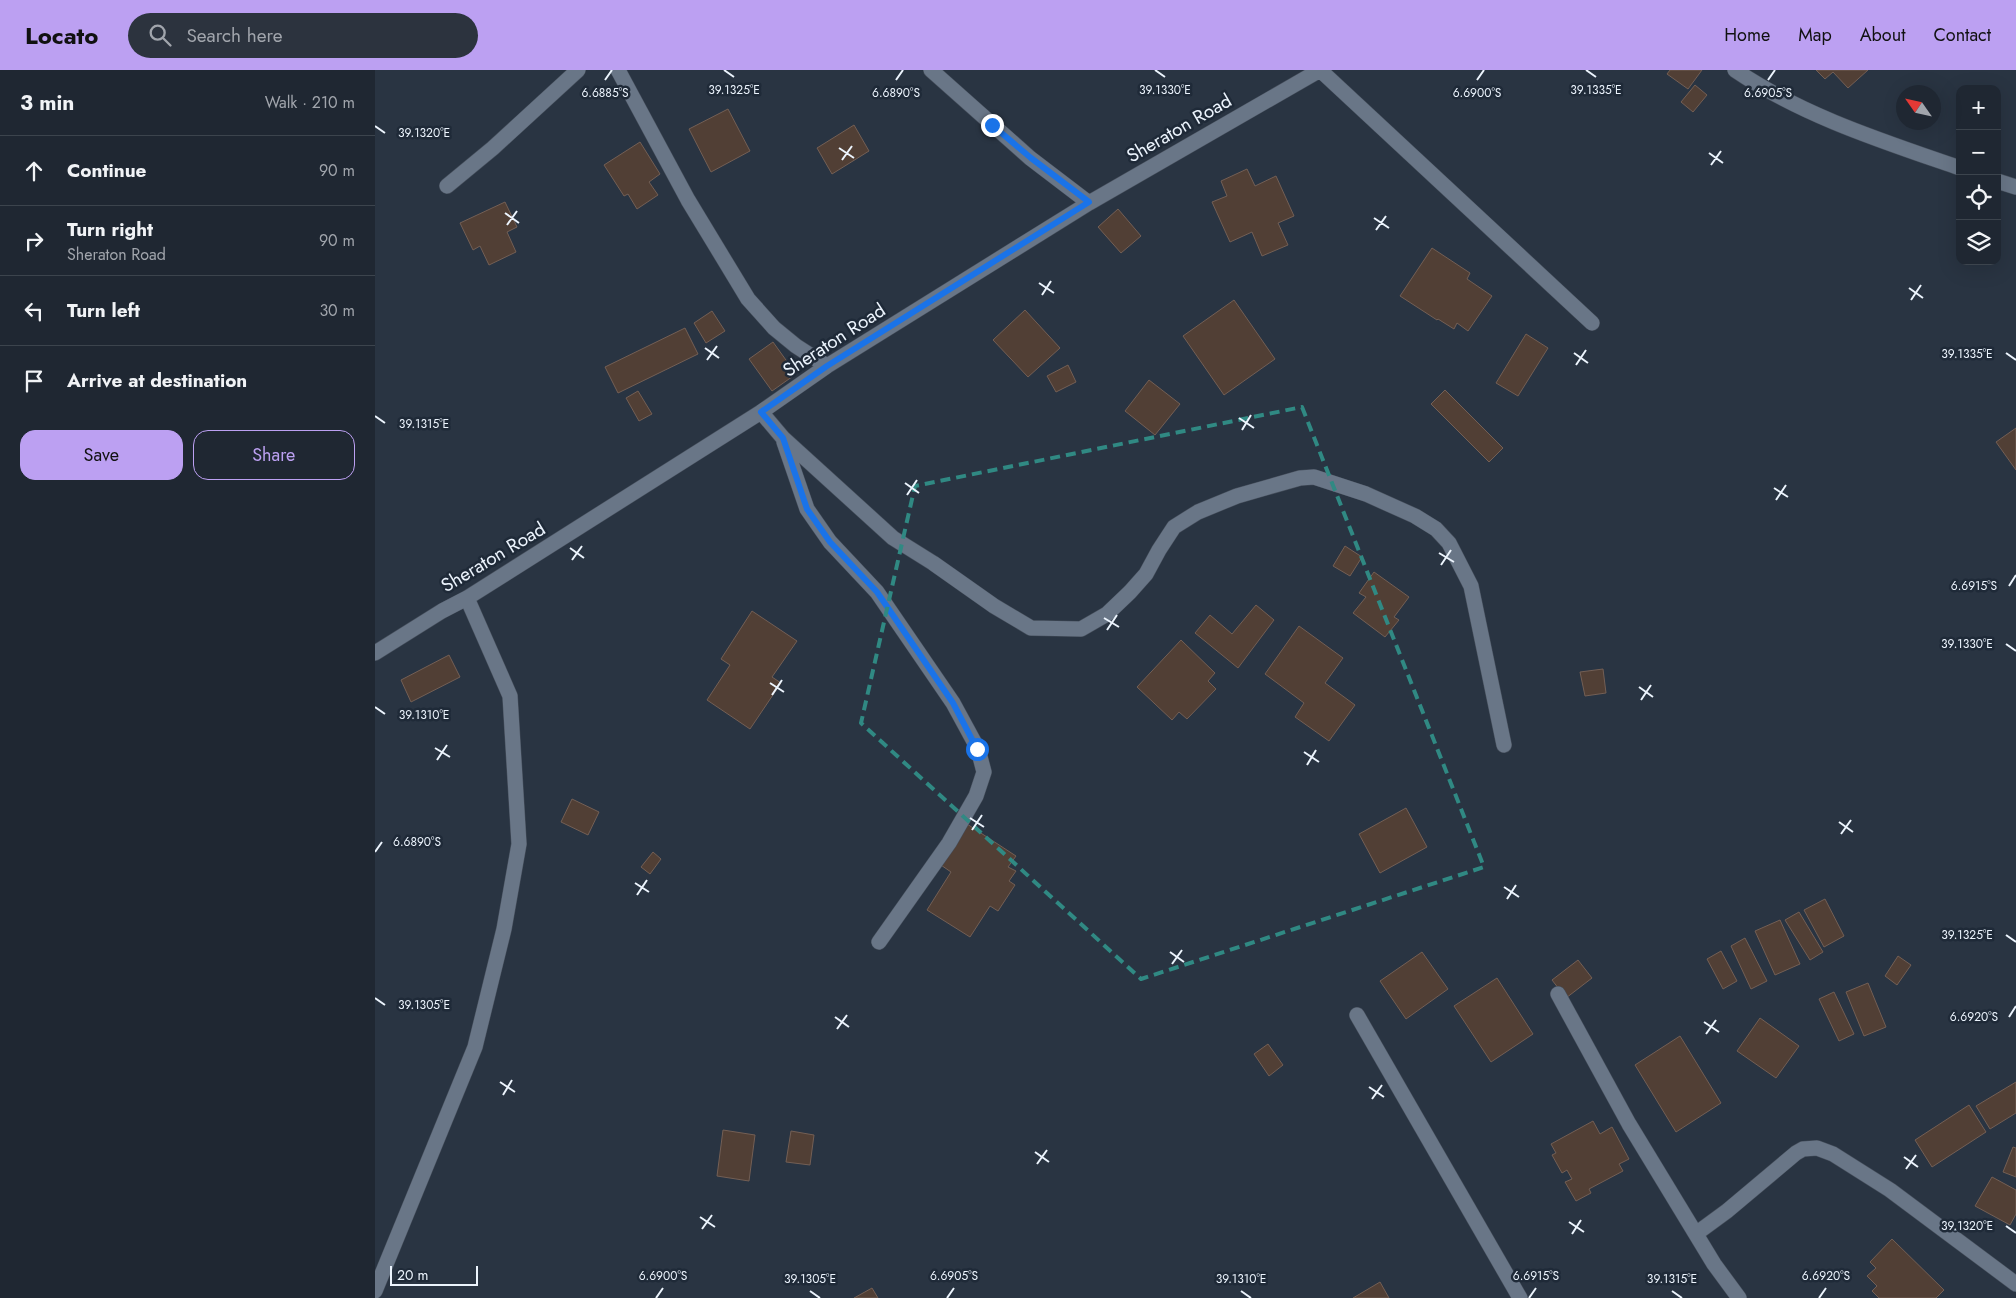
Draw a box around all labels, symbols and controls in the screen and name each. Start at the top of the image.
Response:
search box [128,13,478,58]
text: Locato [25,18,98,53]
icon: search [146,21,174,49]
text: Search here [186,22,283,49]
text: Home [1724,22,1770,48]
text: Map [1798,22,1832,48]
text: About [1860,22,1905,48]
text: Contact [1933,22,1991,48]
text: 39.1325°E [708,81,760,99]
text: 39.1330°E [1139,81,1191,99]
text: 39.1335°E [1570,81,1622,99]
text: 6.6885°S [581,84,629,102]
text: 6.6890°S [872,84,920,102]
text: 6.6900°S [1453,84,1502,102]
text: 6.6905°S [1744,84,1793,102]
north arrow [1896,85,1941,130]
map controls [1956,85,2001,265]
button: + [1956,85,2001,130]
street label: Sheraton Road [1121,87,1237,169]
text: 3 min [20,88,74,118]
text: Walk · 210 m [265,91,355,114]
route end [981,114,1004,137]
text: 39.1320°E [398,124,450,142]
button: − [1956,130,2001,175]
icon: ahead [20,157,48,185]
text: Continue [67,157,146,184]
text: 90 m [319,159,355,182]
button: locate [1956,175,2001,220]
text: Turn right [67,216,153,243]
button: layers [1956,220,2001,265]
icon: right [20,227,48,255]
text: 90 m [319,229,355,252]
text: Sheraton Road [67,243,166,266]
icon: left [20,297,48,325]
text: Turn left [67,297,140,324]
street label: Sheraton Road [777,297,891,383]
text: 30 m [319,299,355,322]
text: 39.1335°E [1941,345,1993,363]
icon: arrive [20,367,48,395]
text: Arrive at destination [67,367,247,394]
text: 39.1315°E [399,415,449,433]
button: Save [20,430,183,480]
button: Share [193,430,355,480]
street label: Sheraton Road [436,515,550,599]
text: 6.6915°S [1951,577,1998,595]
text: 39.1330°E [1941,635,1993,653]
text: 39.1310°E [399,706,449,724]
route start [966,738,989,761]
text: 6.6890°S [393,833,441,851]
text: 39.1325°E [1941,926,1993,944]
text: 39.1305°E [398,996,450,1014]
text: 6.6920°S [1950,1008,1999,1026]
text: 39.1320°E [1941,1217,1993,1235]
scale bar [390,1263,477,1286]
text: 20 m [397,1265,429,1285]
text: 6.6900°S [639,1267,688,1285]
text: 6.6905°S [930,1267,979,1285]
text: 6.6915°S [1513,1267,1560,1285]
text: 6.6920°S [1802,1267,1851,1285]
text: 39.1305°E [784,1270,836,1288]
text: 39.1310°E [1216,1270,1266,1288]
text: 39.1315°E [1647,1270,1697,1288]

